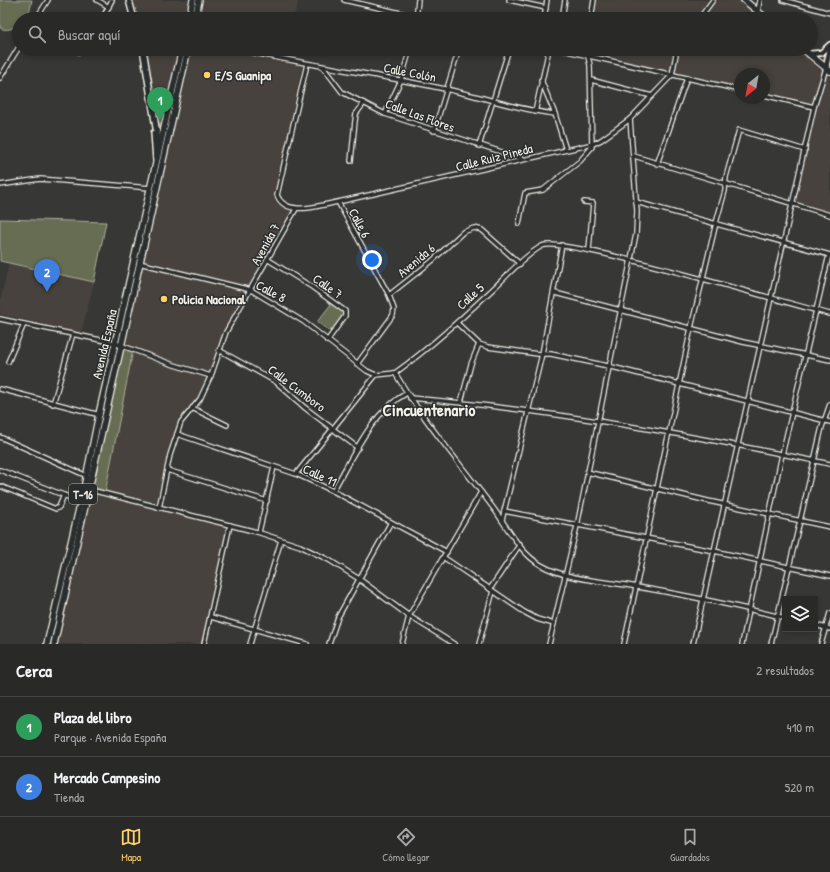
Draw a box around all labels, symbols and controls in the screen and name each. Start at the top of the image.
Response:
search box [12,12,818,56]
icon: search [26,23,48,45]
text: Buscar aquí [58,24,121,45]
street label: Calle Colón [382,58,438,86]
place label: E/S Guanipa [215,66,272,85]
north arrow [734,68,770,104]
marker: E/S Guanipa [202,70,212,80]
pin: 1 [147,87,173,120]
street label: Calle Las Flores [383,94,457,136]
street label: Calle Ruiz Pineda [454,139,534,175]
street label: Calle 6 [345,205,375,241]
street label: Avenida 7 [246,220,284,268]
street label: Avenida 6 [393,239,439,281]
your location [362,250,382,270]
pin: 2 [34,259,60,292]
street label: Calle 7 [310,269,346,303]
street label: Calle 8 [253,276,290,307]
street label: Calle 5 [452,278,488,313]
place label: Policia Nacional [172,290,246,308]
marker: Policia Nacional [159,294,169,304]
street label: Avenida España [87,307,121,381]
street label: Calle Cumboro [264,360,330,416]
district label: Cincuentenario [383,398,476,421]
street label: Calle 11 [300,459,340,491]
road number: T-16 [69,484,97,504]
map controls [782,596,818,632]
button: layers [782,596,818,632]
text: Cerca [16,659,52,682]
text: 2 resultados [756,661,814,679]
text: Plaza del libro [54,707,131,728]
text: 1 [27,718,31,736]
text: 410 m [787,718,814,736]
text: Parque · Avenida España [54,728,166,746]
text: Mercado Campesino [54,767,160,788]
text: 2 [26,778,32,796]
text: 520 m [785,778,814,796]
text: Tienda [54,788,84,806]
tab: Mapa [120,826,142,864]
tab: Cómo llegar [382,826,430,864]
tab: Guardados [670,826,710,864]

